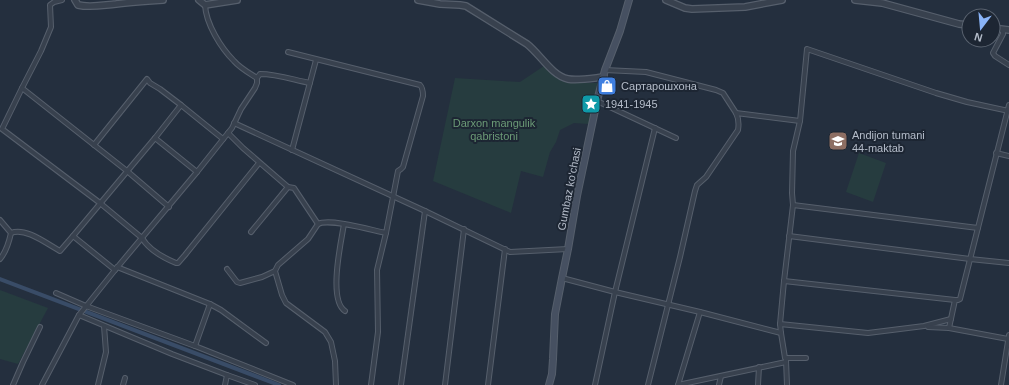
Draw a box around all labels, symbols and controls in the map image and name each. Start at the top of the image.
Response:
north arrow [961,8,1001,48]
text: N [973,31,984,44]
shop icon: Сартарошхона [596,75,618,97]
place label: Сартарошхона [621,80,698,92]
place icon: 1941-1945 [580,93,602,115]
place label: 1941-1945 [605,98,658,110]
park label: Darxon mangulik qabristoni [453,117,536,142]
place label: Andijon tumani 44-maktab [852,129,925,154]
school or university icon: Andijon tumani 44-maktab [827,130,849,152]
street label: Gumbaz ko'chasi [555,147,583,231]

